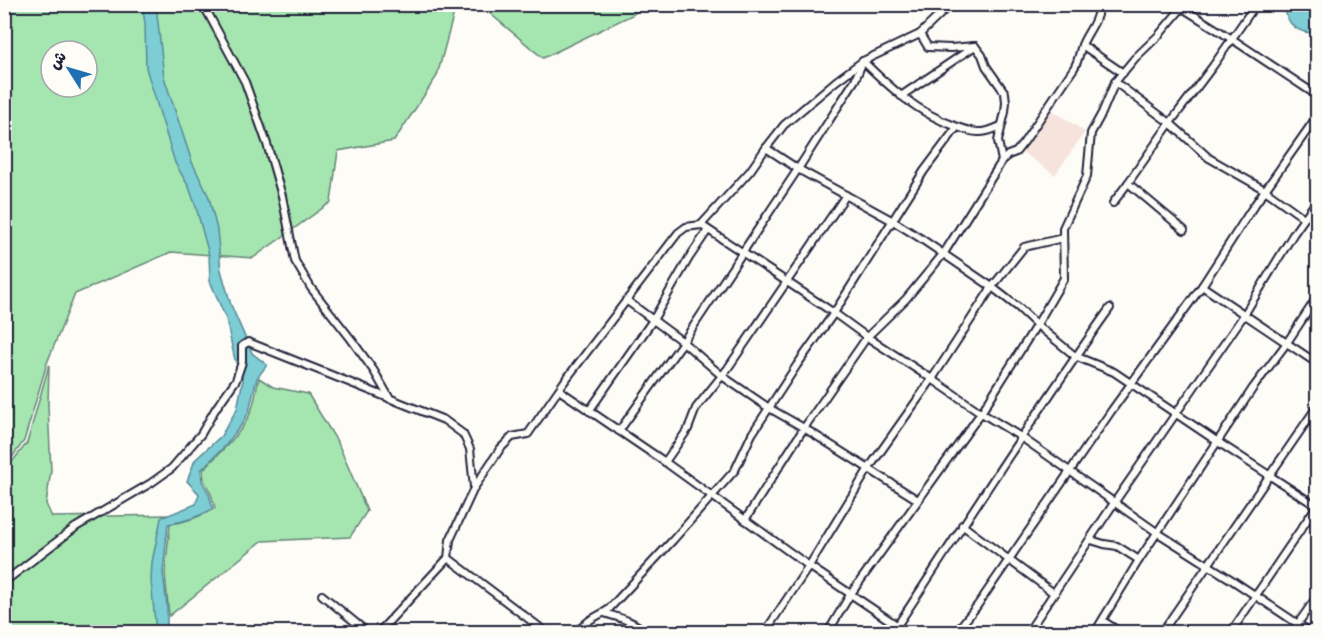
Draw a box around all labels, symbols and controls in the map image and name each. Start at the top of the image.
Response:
north arrow [39,39,99,99]
text: ش [44,47,74,75]

